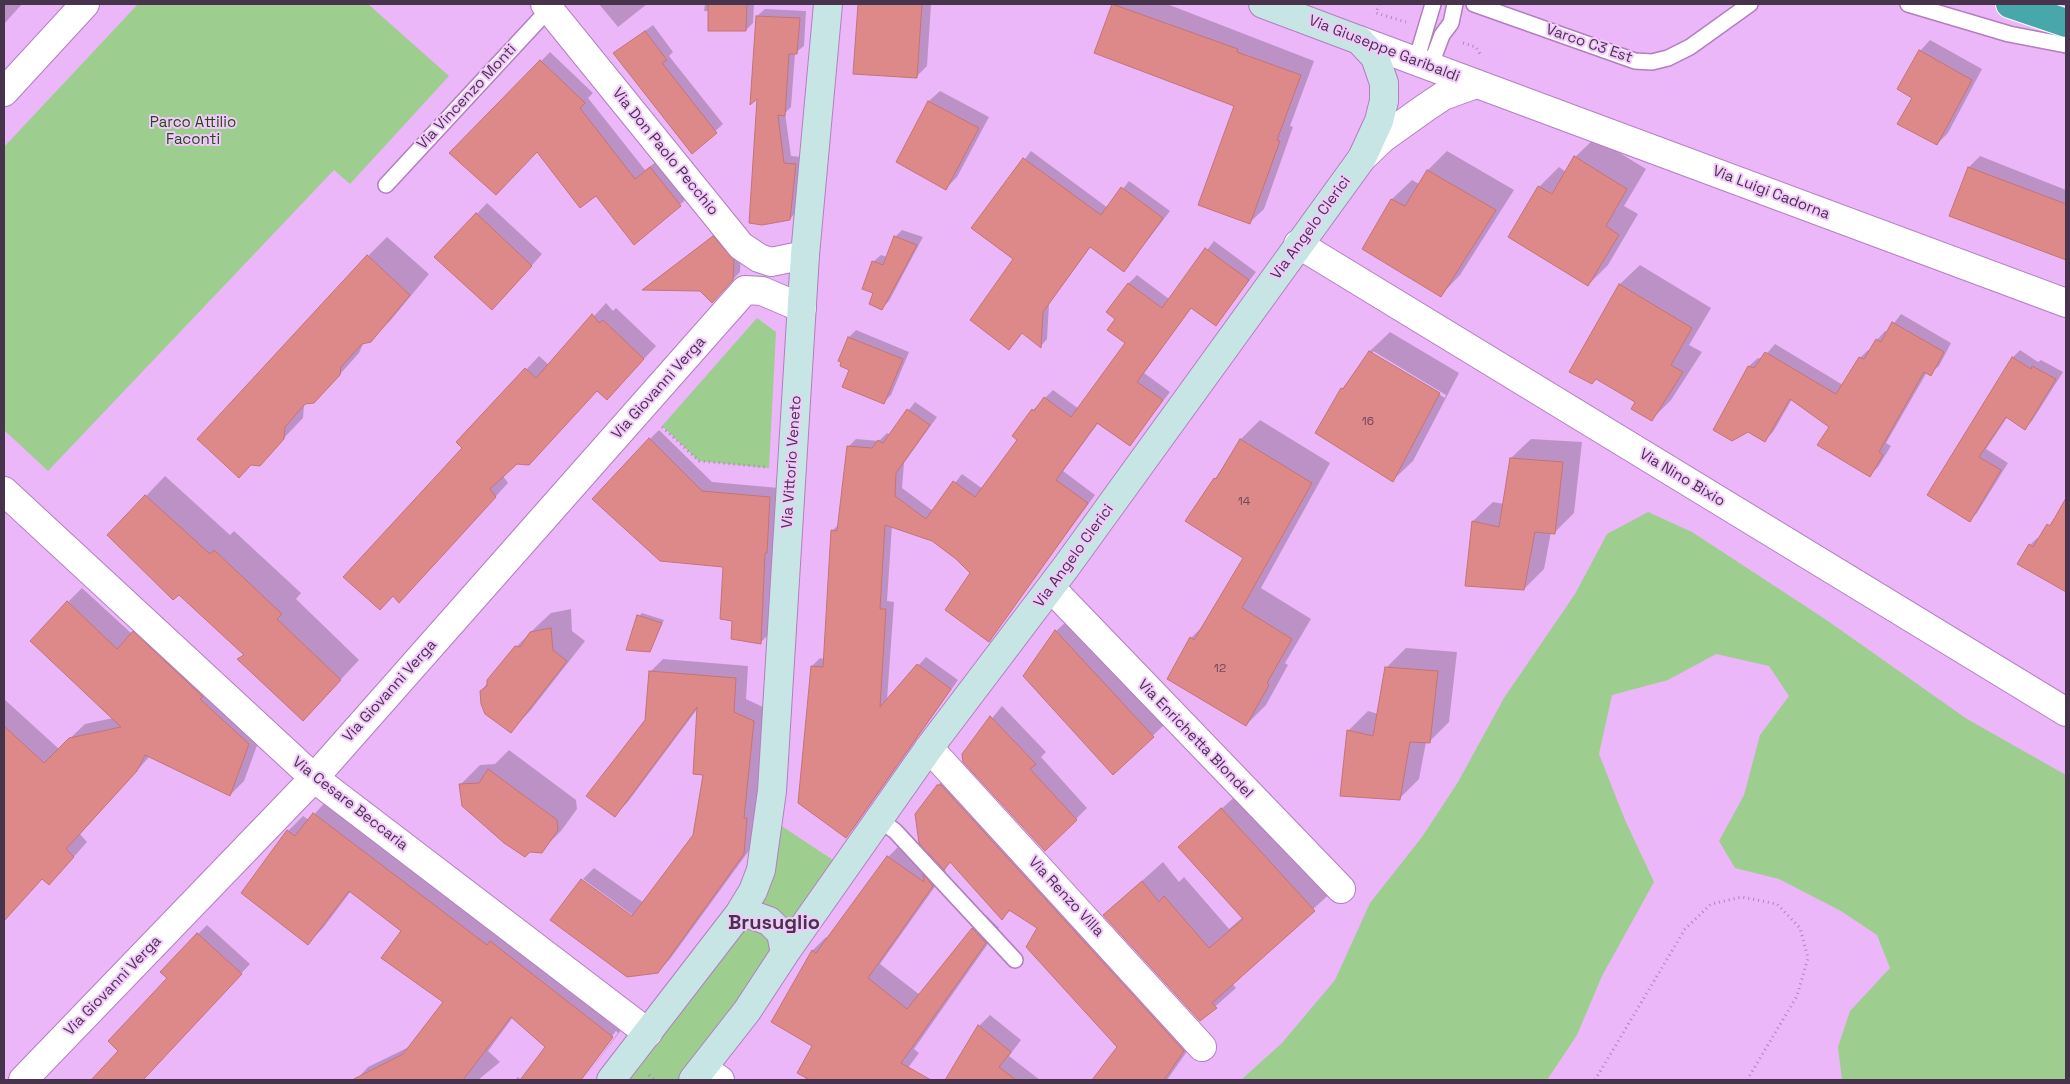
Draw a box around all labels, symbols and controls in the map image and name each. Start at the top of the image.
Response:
street label: Via Giuseppe Garibaldi [1306,12,1462,86]
street label: Varco C3 Est [1543,21,1635,67]
street label: Via Vincenzo Monti [414,41,520,153]
street label: Via Don Paolo Pecchio [608,85,722,219]
park label: Parco Attilio Faconti [150,114,236,149]
street label: Via Luigi Cadorna [1710,162,1832,224]
street label: Via Angelo Clerici [1267,173,1355,283]
street label: Via Giovanni Verga [608,333,710,443]
street label: Via Vittorio Veneto [778,395,806,529]
house number: 16 [1362,415,1374,429]
street label: Via Nino Bixio [1636,445,1728,511]
house number: 14 [1238,495,1250,509]
street label: Via Angelo Clerici [1030,501,1118,611]
street label: Via Giovanni Verga [339,636,441,746]
house number: 12 [1214,662,1226,676]
street label: Via Enrichetta Blondel [1134,676,1256,802]
street label: Via Cesare Beccaria [289,753,411,855]
street label: Via Renzo Villa [1024,853,1108,941]
district label: Brusuglio [728,912,820,936]
street label: Via Giovanni Verga [61,932,165,1040]

